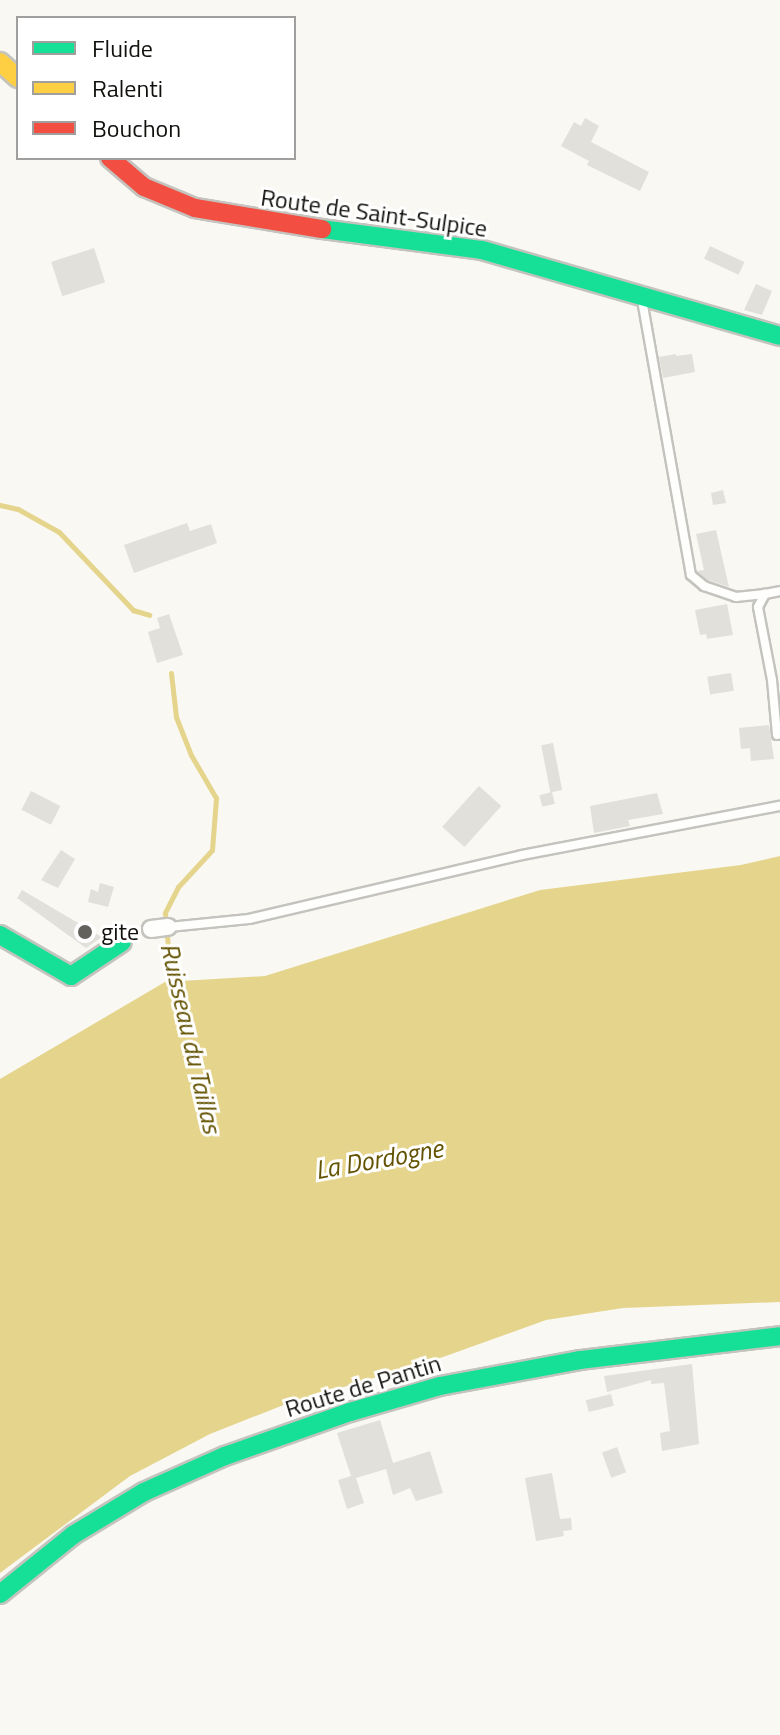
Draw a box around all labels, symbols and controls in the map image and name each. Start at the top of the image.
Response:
legend [16,16,296,160]
text: Fluide [92,30,153,66]
text: Ralenti [92,70,163,106]
text: Bouchon [92,110,181,146]
street label: Route de Saint-Sulpice [259,183,489,243]
place label: gite [101,918,139,946]
marker: gite [76,923,94,941]
water label: Ruisseau du Taillas [154,940,228,1136]
water label: La Dordogne [313,1132,445,1186]
street label: Route de Pantin [282,1349,444,1423]

